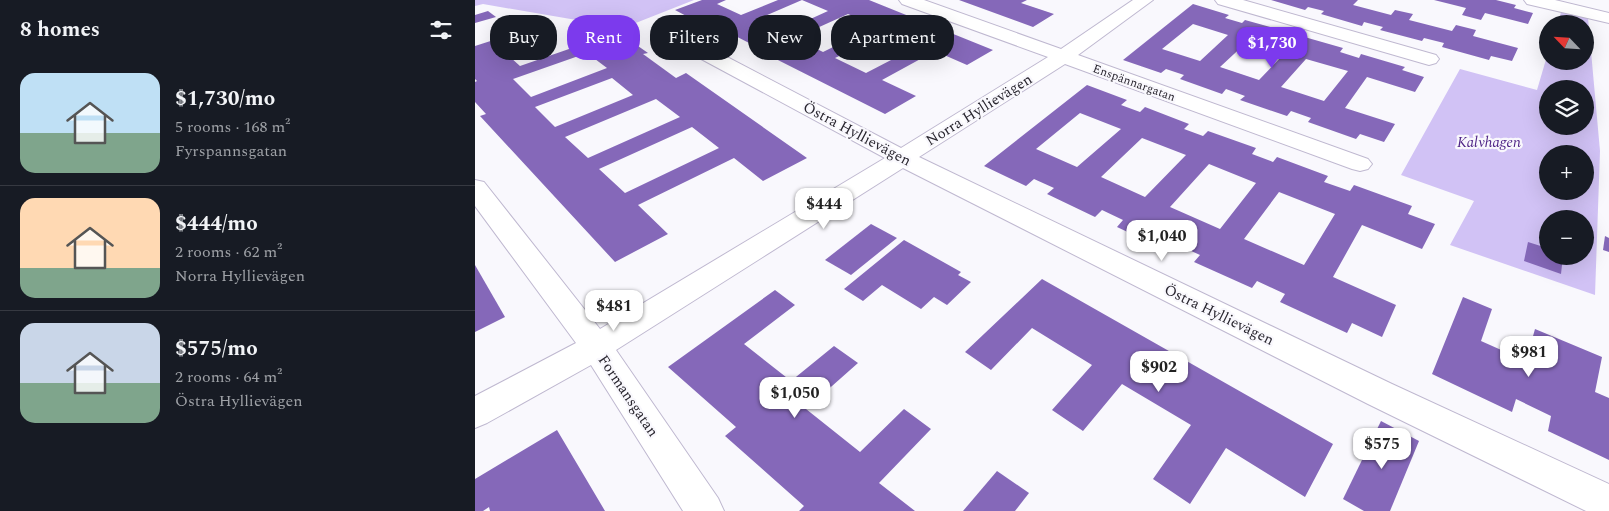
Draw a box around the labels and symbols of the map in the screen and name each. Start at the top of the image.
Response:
north arrow [1539,15,1594,70]
pin: $1,730 [1231,27,1313,69]
street label: Enspännargatan [1090,59,1178,107]
street label: Norra Hyllievägen [921,68,1037,152]
street label: Östra Hyllievägen [799,96,915,172]
park label: Kalvhagen [1457,131,1521,154]
pin: $444 [794,188,854,230]
pin: $1,040 [1121,220,1203,262]
street label: Östra Hyllievägen [1160,278,1278,352]
pin: $481 [584,290,644,332]
pin: $981 [1499,336,1559,378]
street label: Formansgatan [592,350,664,442]
pin: $902 [1129,350,1189,393]
pin: $1,050 [754,376,836,419]
pin: $575 [1352,428,1412,470]

